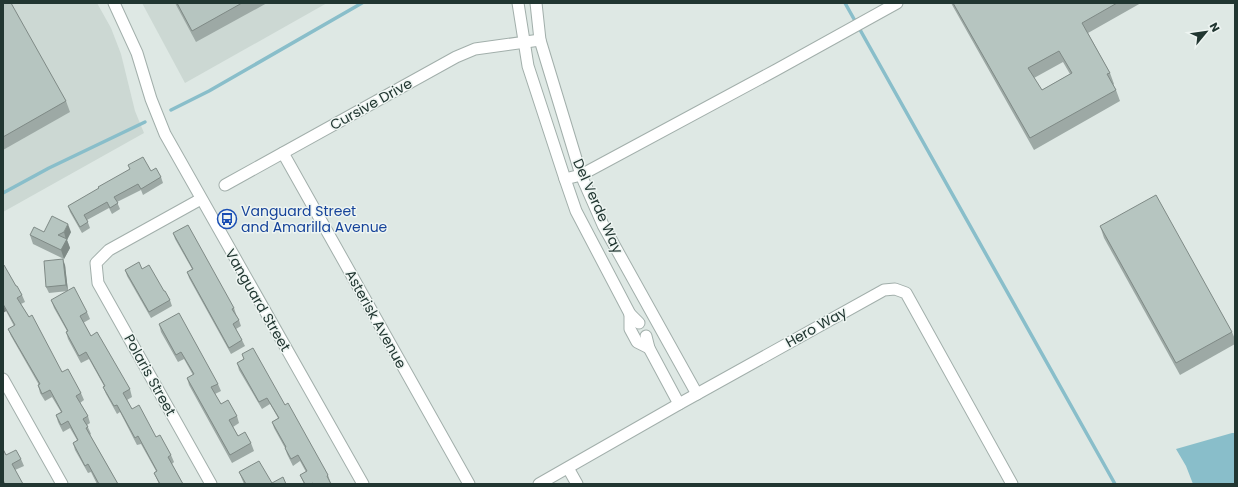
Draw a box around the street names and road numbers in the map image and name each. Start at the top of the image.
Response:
street label: Cursive Drive [326,73,416,135]
street label: Del Verde Way [568,155,628,257]
street label: Vanguard Street [221,245,295,355]
street label: Asterisk Avenue [341,266,412,372]
street label: Hero Way [782,302,850,352]
street label: Polaris Street [119,330,181,420]

